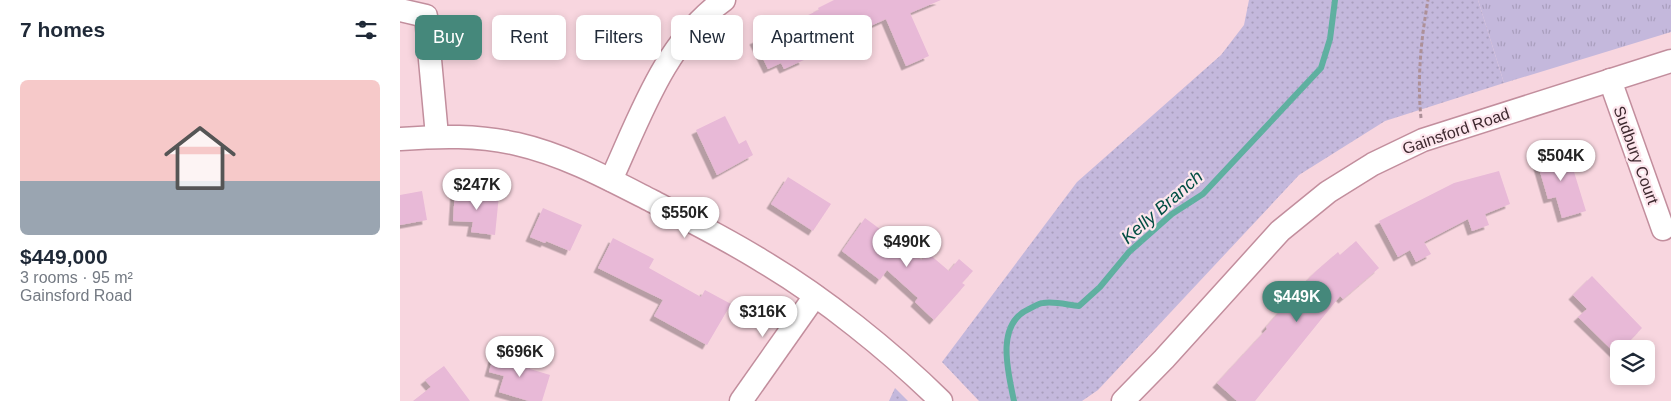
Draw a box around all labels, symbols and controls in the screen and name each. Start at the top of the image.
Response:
chip: Buy [415,15,482,60]
chip: Rent [492,15,566,60]
chip: Filters [576,15,661,60]
chip: New [671,15,743,60]
chip: Apartment [753,15,872,60]
icon: filters [352,16,380,44]
text: 7 homes [20,18,105,41]
street label: Sudbury Court [1610,104,1662,207]
street label: Gainsford Road [1400,105,1512,157]
icon: home [155,113,245,203]
pin: $504K [1526,140,1596,182]
text: $504K [1537,147,1585,164]
water label: Kelly Branch [1117,166,1207,248]
pin: $247K [442,168,512,211]
text: $247K [453,176,501,193]
pin: $550K [650,196,720,239]
text: $550K [661,204,709,221]
pin: $490K [872,226,942,268]
text: $490K [883,233,931,250]
text: $449,000 [20,245,108,268]
text: 3 rooms · 95 m² [20,269,133,286]
pin: $449K [1262,280,1332,323]
text: Gainsford Road [20,287,132,304]
text: $449K [1273,288,1321,305]
pin: $316K [728,296,798,338]
text: $316K [739,303,787,320]
pin: $696K [485,336,555,378]
map controls [1610,340,1655,385]
button: layers [1610,340,1655,385]
text: $696K [496,343,544,360]

